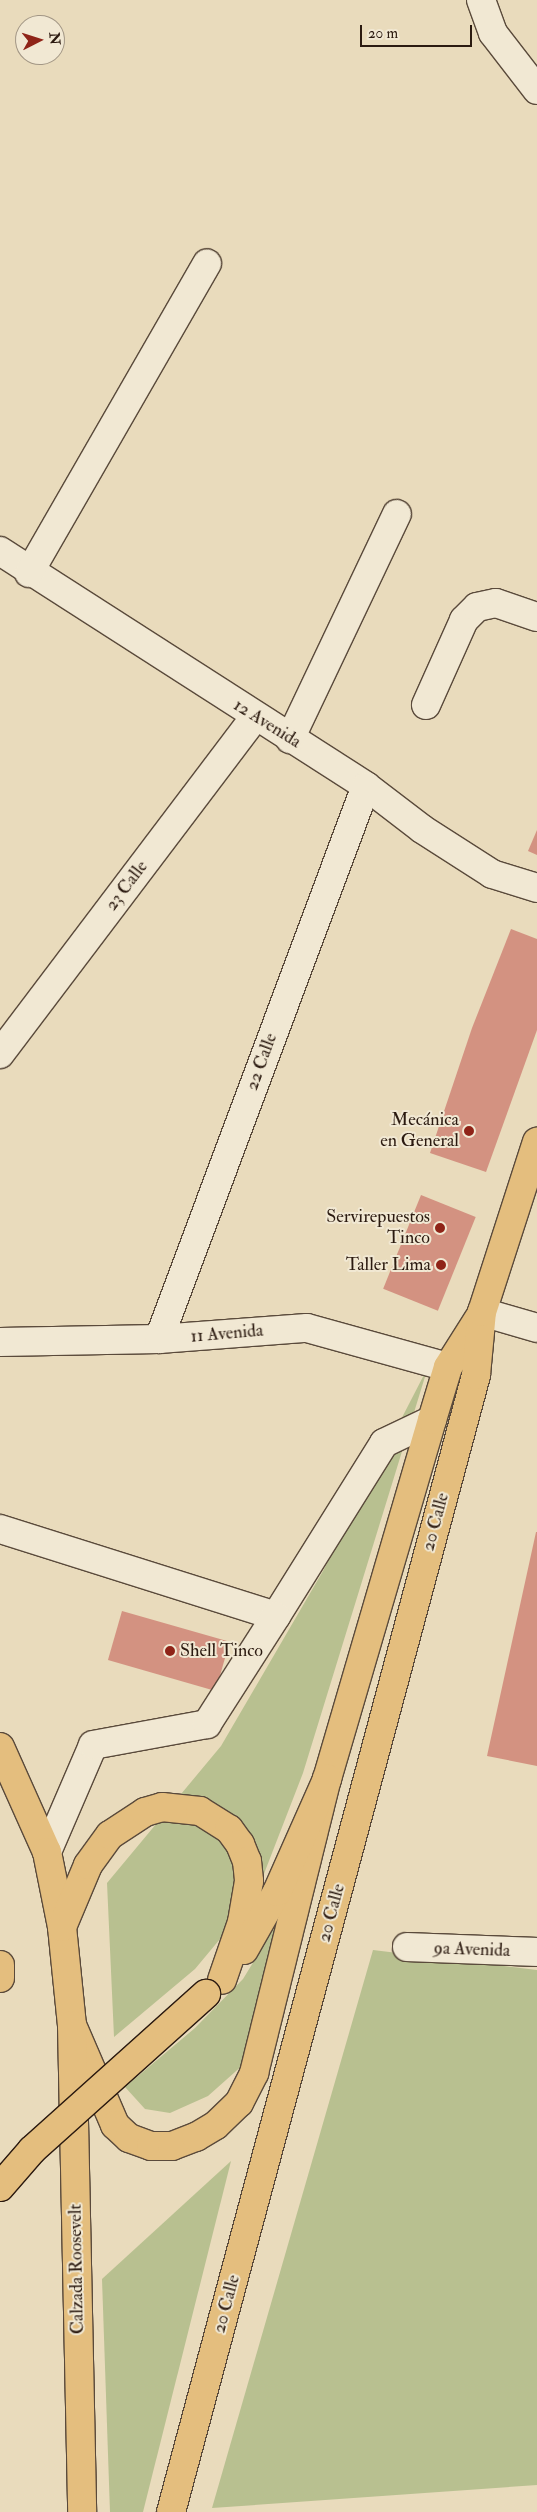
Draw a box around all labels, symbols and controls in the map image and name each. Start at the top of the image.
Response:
north arrow [15,15,65,65]
scale bar [362,15,474,47]
text: 20 m [368,24,398,43]
text: N [45,32,63,46]
street label: 12 Avenida [229,695,305,753]
street label: 23 Calle [101,857,153,915]
street label: 22 Calle [242,1030,282,1094]
place label: Mecánica en General [380,1110,459,1152]
marker: Mecánica en General [463,1125,475,1137]
place label: Servirepuestos Tinco [326,1207,430,1250]
marker: Servirepuestos Tinco [434,1222,446,1234]
place label: Taller Lima [346,1254,431,1276]
marker: Taller Lima [435,1259,447,1271]
street label: 11 Avenida [190,1320,264,1348]
street label: 20 Calle [418,1491,454,1553]
place label: Shell Tinco [180,1640,263,1662]
marker: Shell Tinco [164,1645,176,1657]
street label: 20 Calle [314,1882,350,1944]
street label: 9a Avenida [433,1938,511,1962]
street label: Calzada Roosevelt [65,2204,89,2334]
street label: 20 Calle [209,2273,245,2335]

